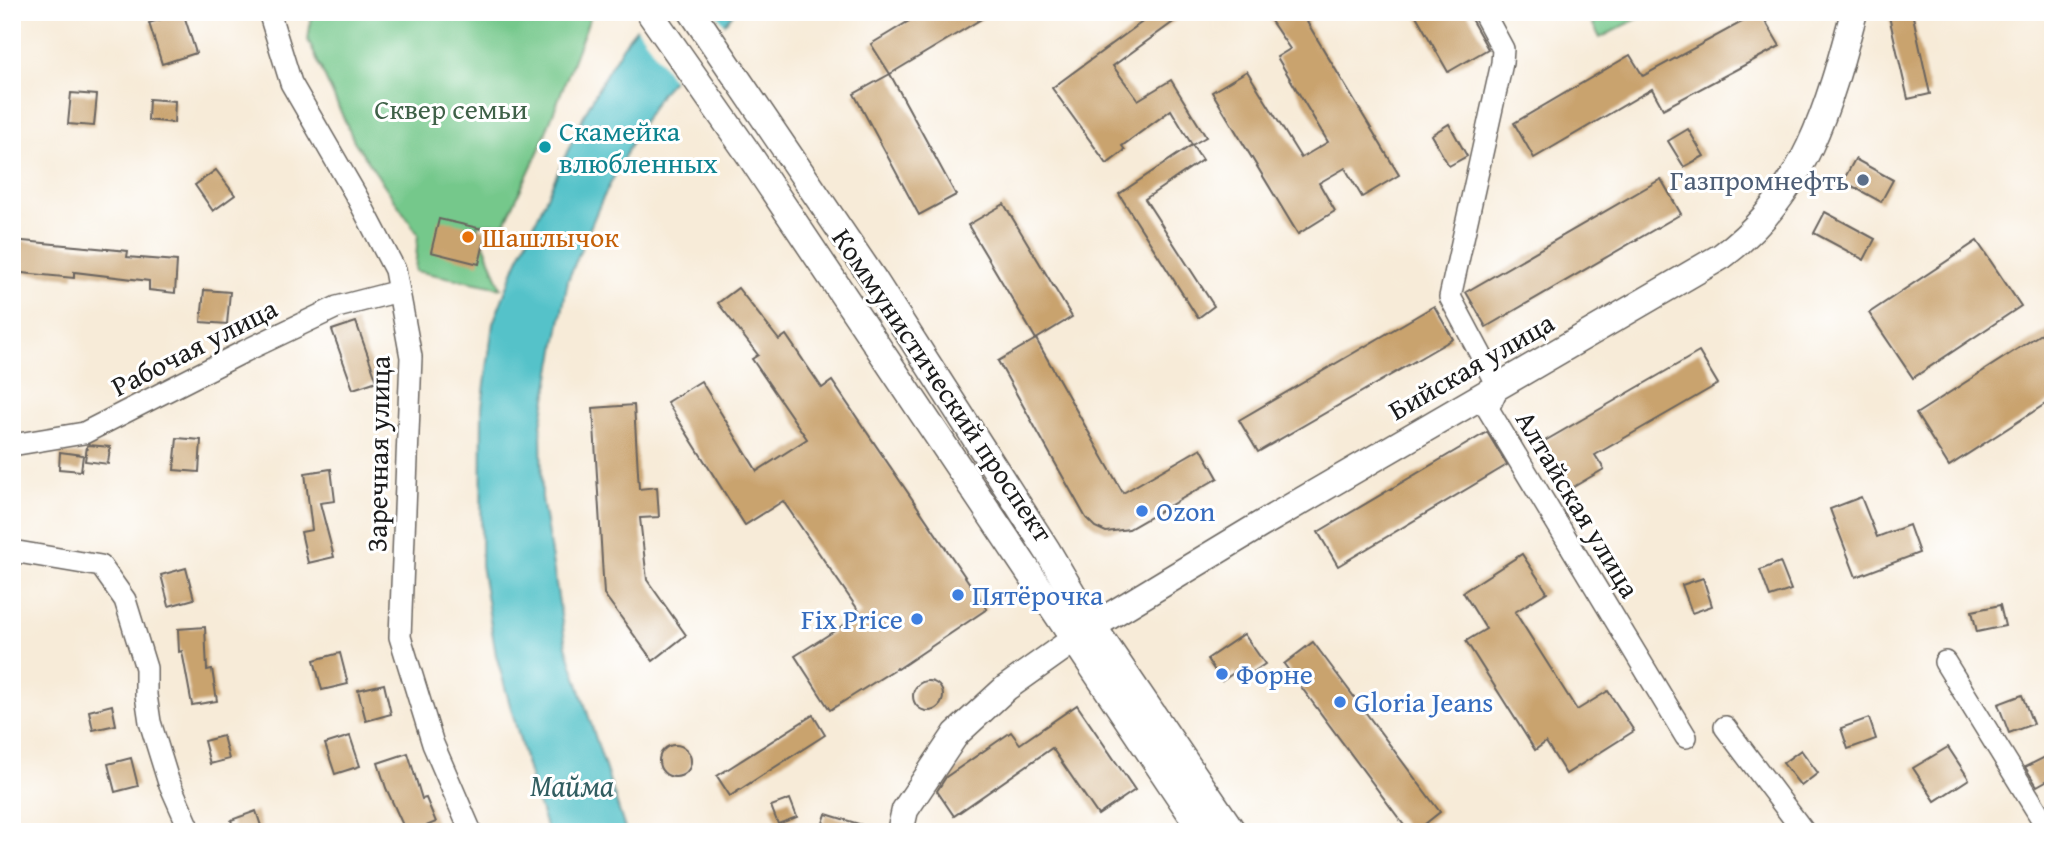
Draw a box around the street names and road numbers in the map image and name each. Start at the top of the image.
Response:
street label: Коммунистический проспект [823,220,1064,550]
street label: Рабочая улица [104,287,284,406]
street label: Бийская улица [1380,301,1562,430]
street label: Заречная улица [355,355,400,553]
street label: Алтайская улица [1506,402,1651,606]

